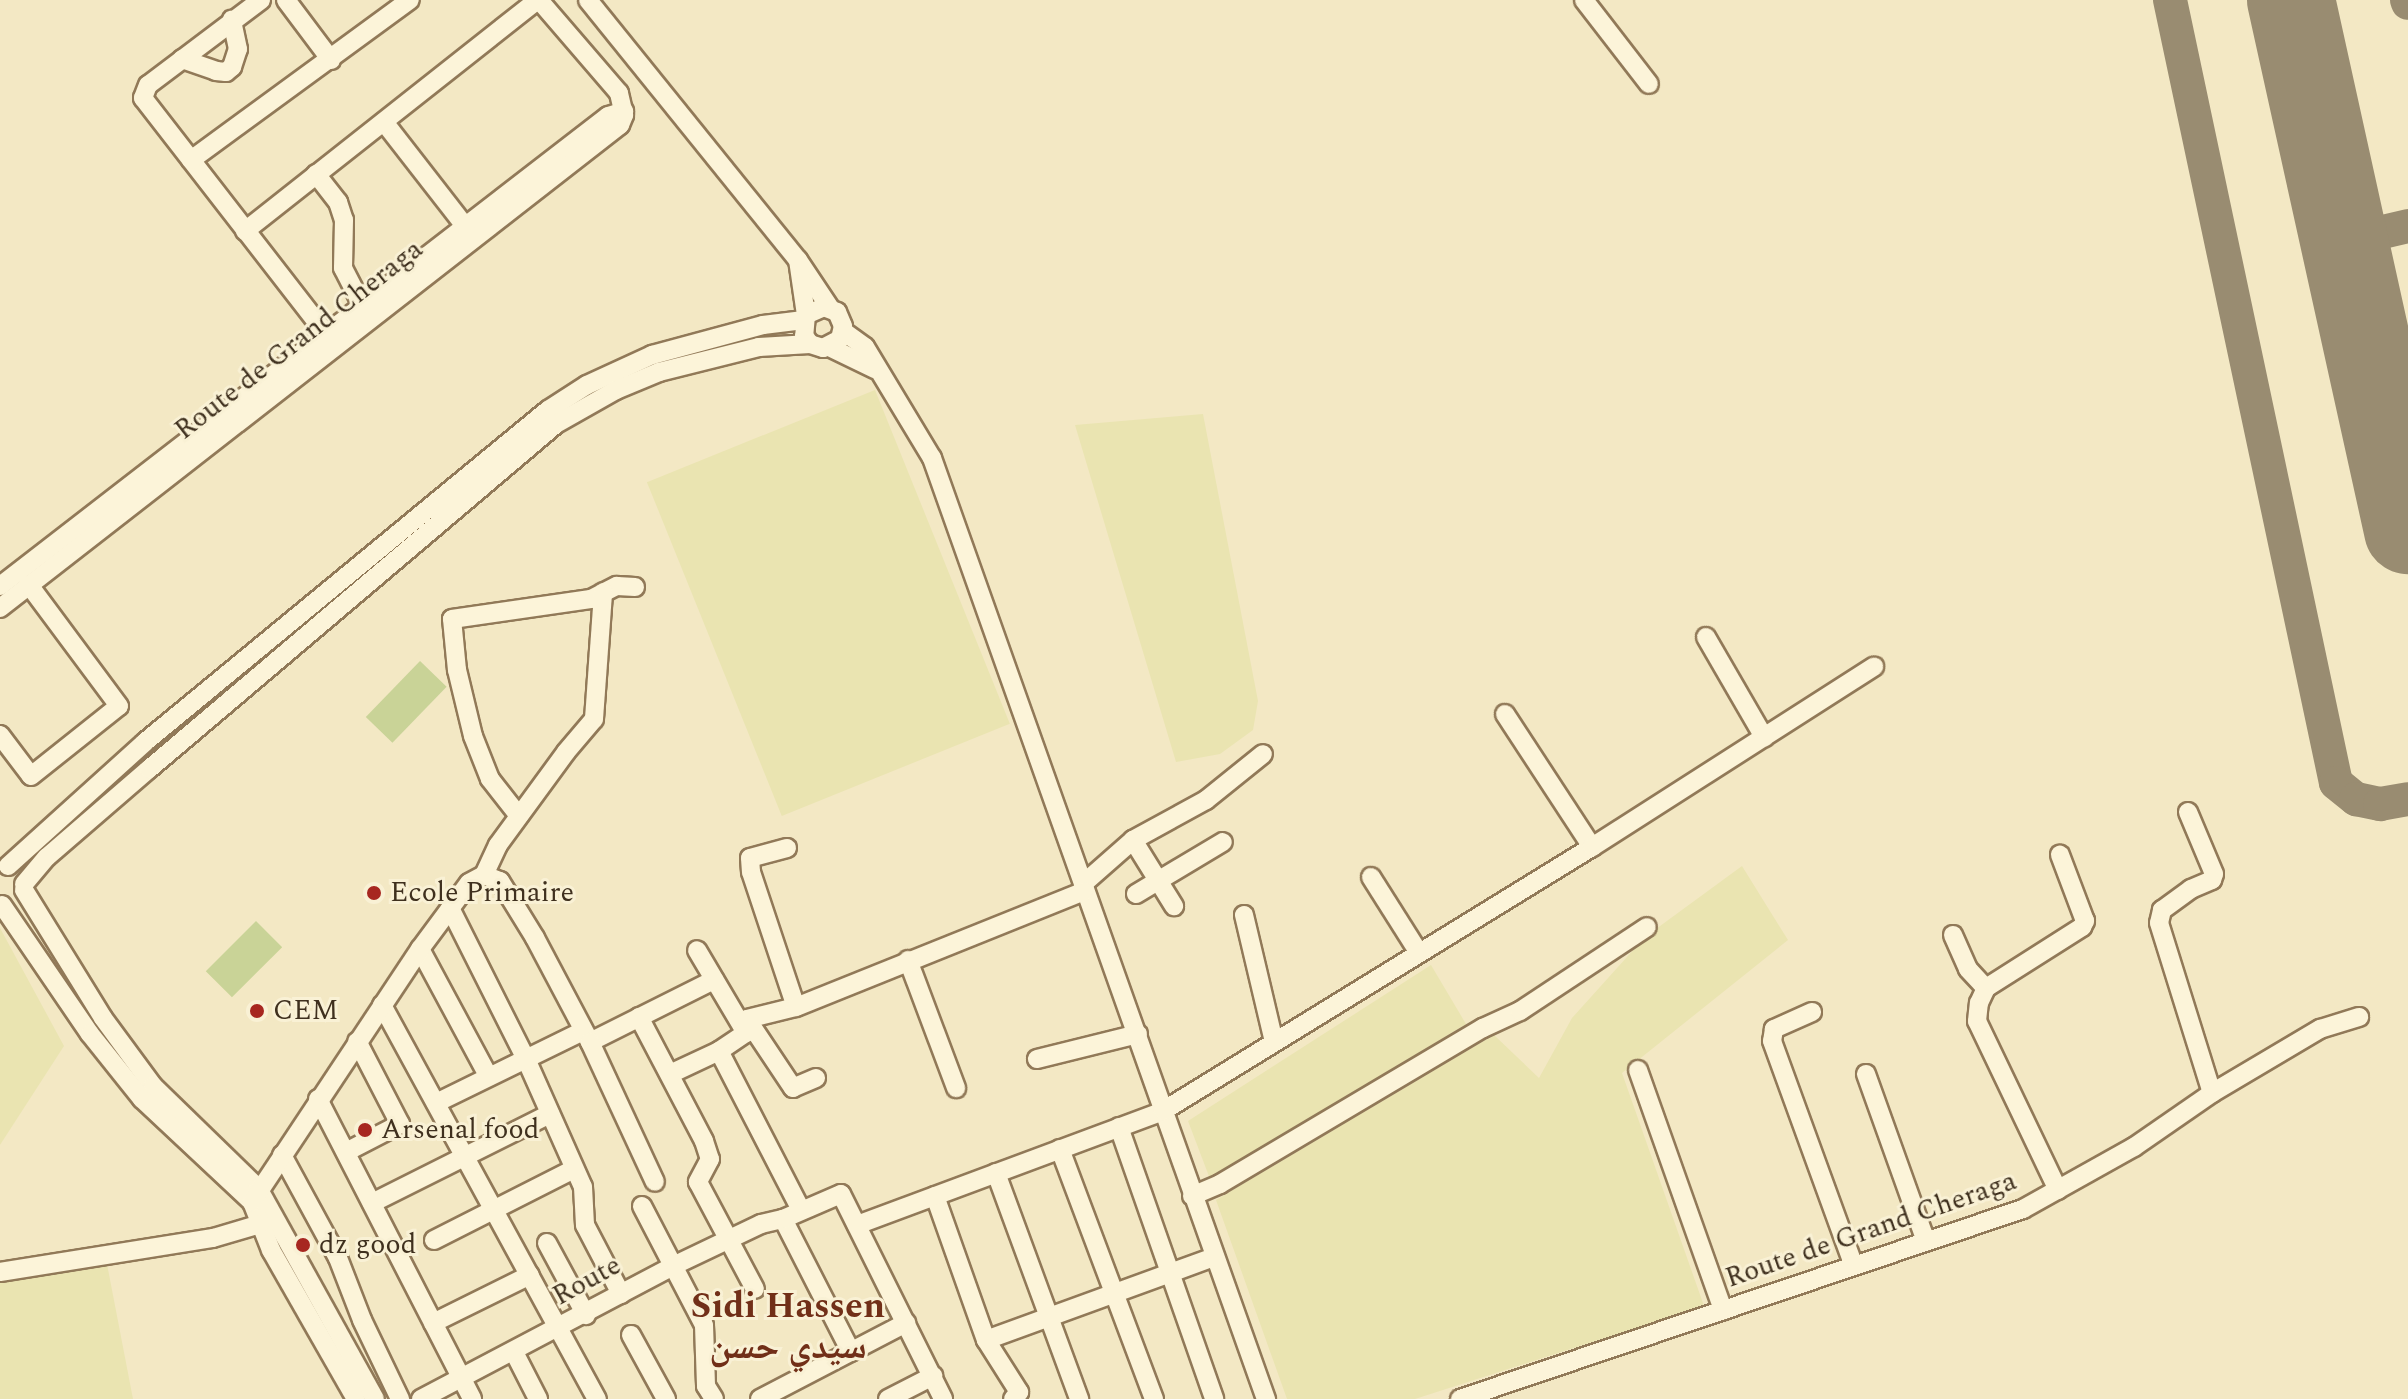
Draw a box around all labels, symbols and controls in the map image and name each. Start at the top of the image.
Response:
street label: Route de Grand Cheraga [168,233,430,447]
place label: Ecole Primaire [390,876,574,910]
marker: Ecole Primaire [365,884,383,902]
place label: CEM [273,994,338,1028]
marker: CEM [248,1002,266,1020]
place label: Arsenal food [381,1113,539,1147]
marker: Arsenal food [356,1121,374,1139]
street label: Route de Grand Cheraga [1721,1164,2021,1296]
place label: dz good [319,1228,416,1262]
marker: dz good [294,1236,312,1254]
street label: Route [547,1249,627,1313]
district label: Sidi Hassen سيدي حسن [691,1284,885,1369]

